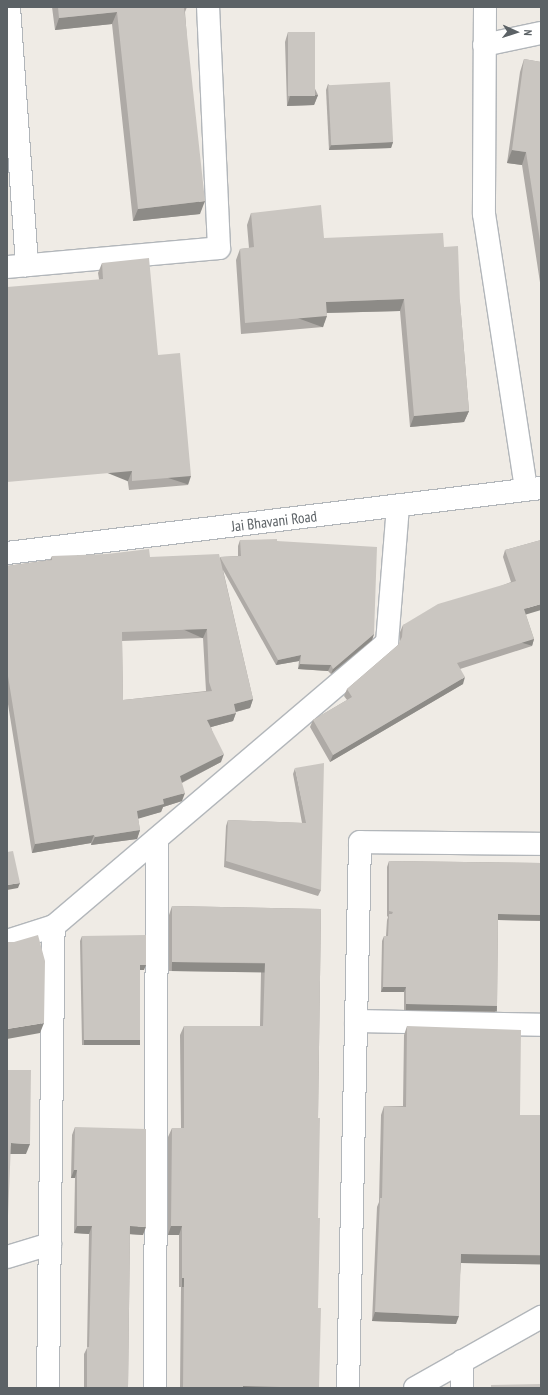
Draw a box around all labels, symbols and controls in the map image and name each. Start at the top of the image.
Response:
north arrow [496,12,536,52]
text: N [521,29,535,36]
street label: Jai Bhavani Road [230,507,318,535]

